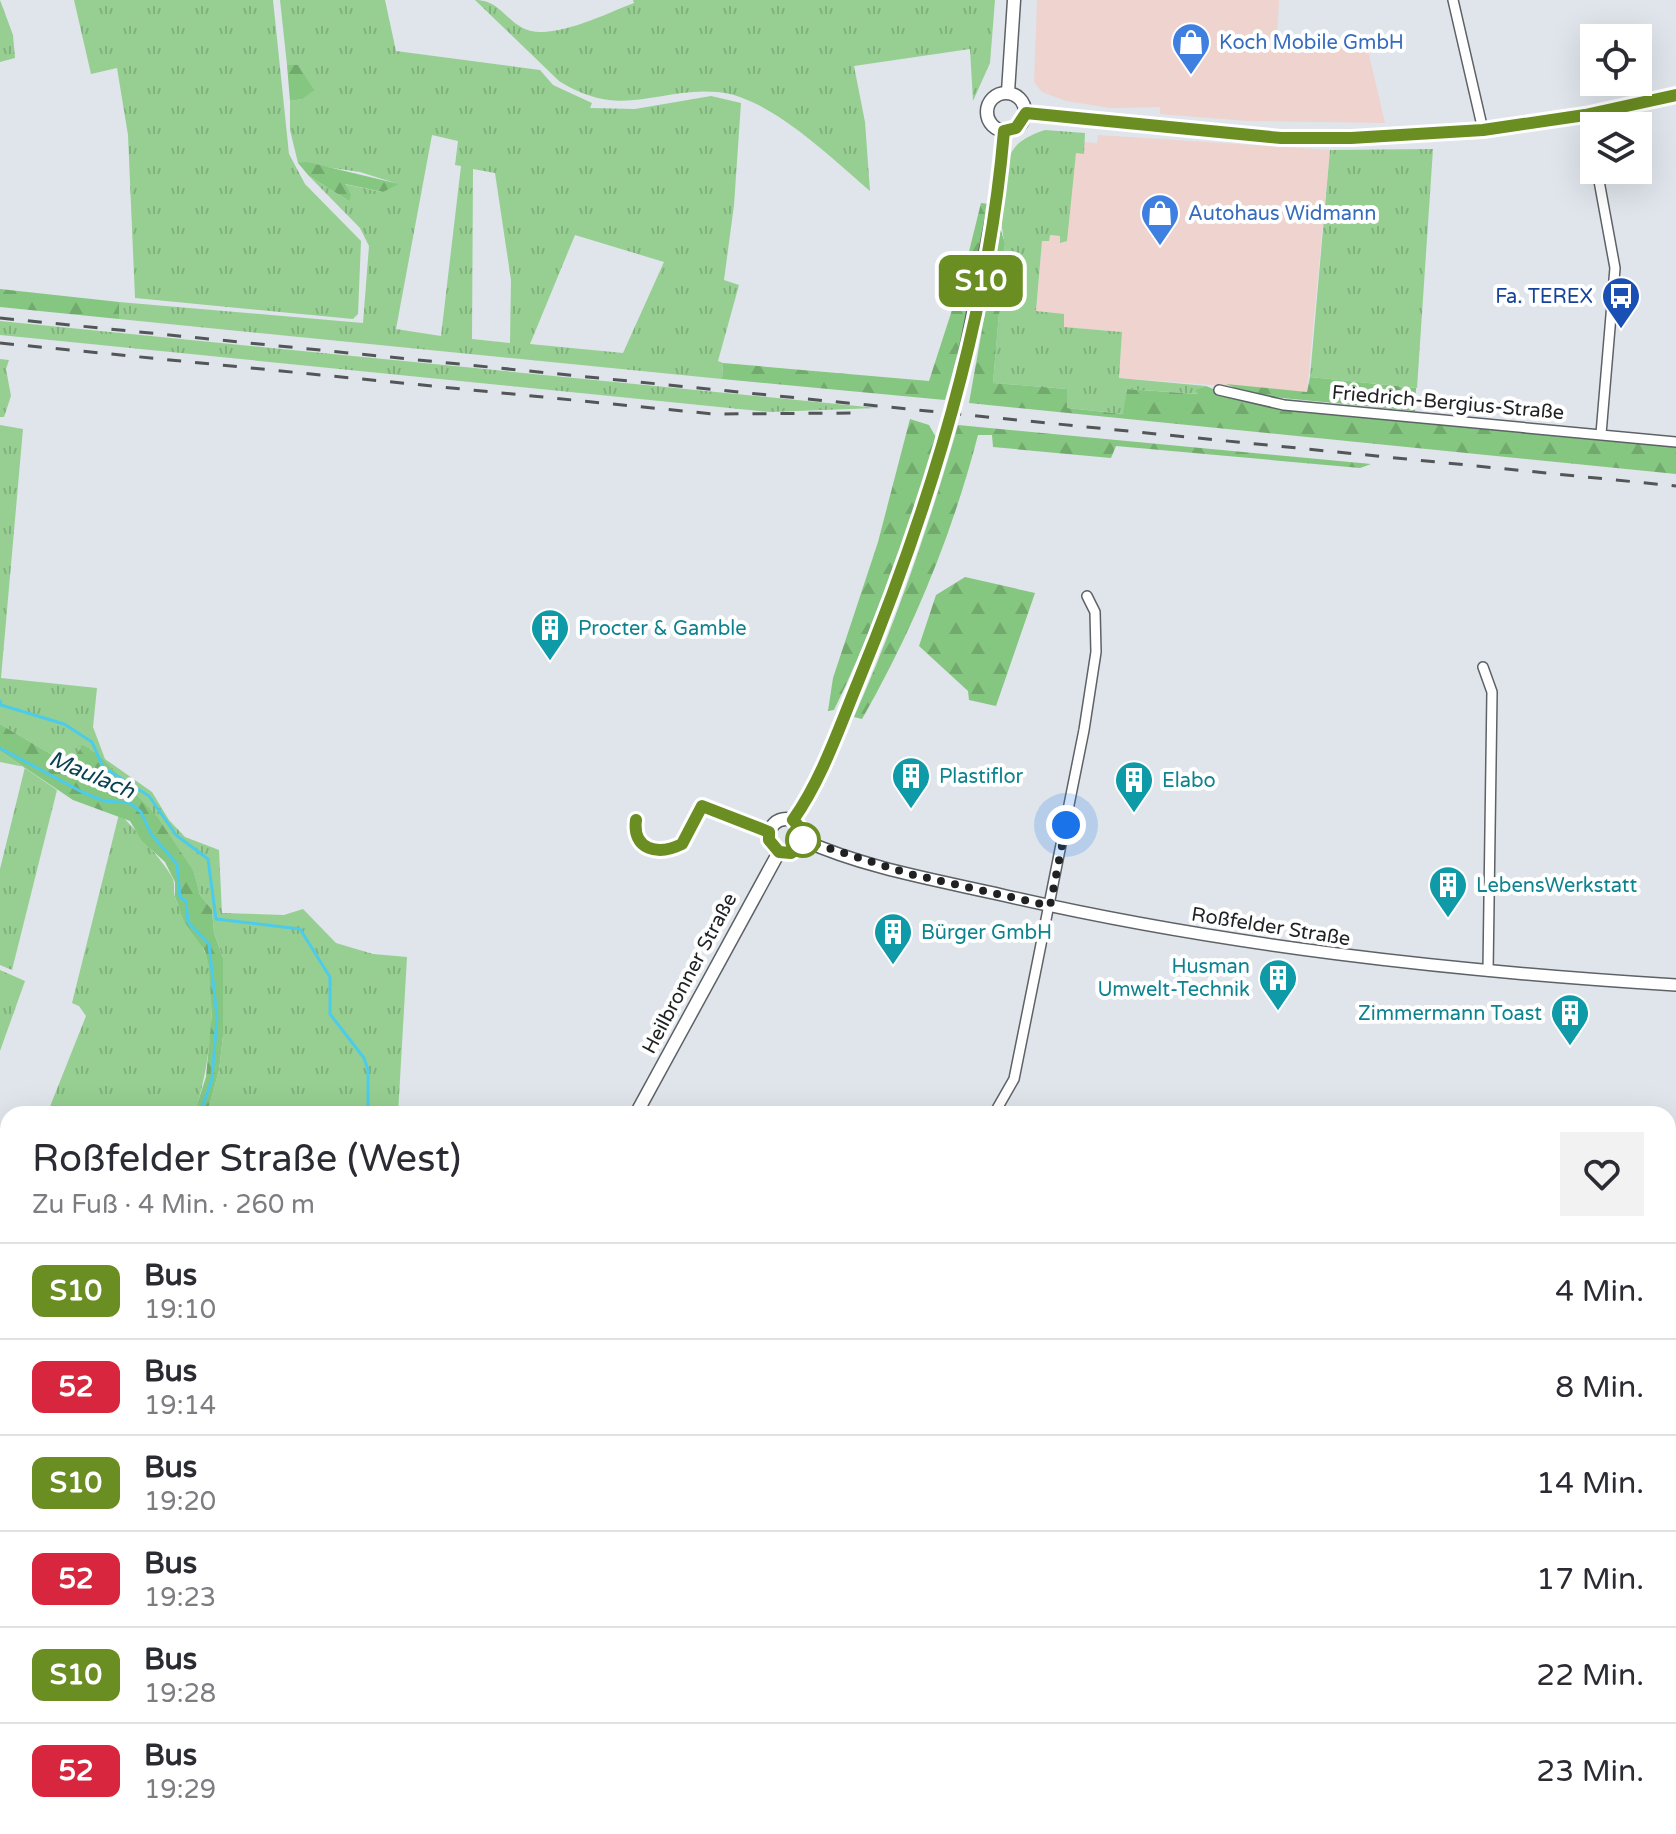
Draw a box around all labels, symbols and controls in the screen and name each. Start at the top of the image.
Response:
shop icon: Koch Mobile GmbH [1170,21,1212,76]
map controls [1580,24,1652,184]
button: locate [1580,24,1652,96]
place label: Koch Mobile GmbH [1219,31,1404,55]
button: layers [1580,112,1652,184]
shop icon: Autohaus Widmann [1139,192,1181,247]
place label: Autohaus Widmann [1188,202,1376,226]
line badge: S10 [935,255,1027,307]
text: S10 [955,264,1007,298]
bus stop icon: Fa. TEREX [1600,275,1642,330]
place label: Fa. TEREX [1495,285,1593,309]
street label: Friedrich-Bergius-Straße [1331,381,1565,425]
building icon: Procter & Gamble [529,607,571,662]
place label: Procter & Gamble [578,617,747,641]
water label: Maulach [45,745,139,805]
building icon: Plastiflor [890,755,932,810]
building icon: Elabo [1113,759,1155,814]
place label: Plastiflor [939,765,1024,789]
place label: Elabo [1162,769,1216,793]
your location [1046,805,1086,845]
unlabelled marker [786,823,820,857]
building icon: LebensWerkstatt [1427,864,1469,919]
place label: LebensWerkstatt [1476,874,1637,898]
street label: Heilbronner Straße [637,889,742,1058]
street label: Roßfelder Straße [1190,903,1352,951]
building icon: Bürger GmbH [872,911,914,966]
place label: Bürger GmbH [921,921,1052,945]
place label: Husman Umwelt-Technik [1097,955,1250,1002]
building icon: Husman Umwelt-Technik [1257,957,1299,1012]
building icon: Zimmermann Toast [1549,992,1591,1047]
place label: Zimmermann Toast [1358,1002,1542,1026]
button: heart [1560,1132,1644,1216]
text: Roßfelder Straße (West) [32,1136,461,1182]
text: Zu Fuß · 4 Min. · 260 m [32,1189,315,1220]
text: Bus [144,1257,197,1294]
text: 4 Min. [1555,1273,1644,1310]
text: S10 [50,1274,102,1308]
text: 19:10 [144,1294,216,1325]
text: Bus [144,1353,197,1390]
text: 8 Min. [1555,1369,1644,1406]
text: 52 [58,1370,94,1404]
text: 19:14 [144,1390,216,1421]
text: Bus [144,1449,197,1486]
text: 14 Min. [1536,1465,1644,1502]
text: S10 [50,1466,102,1500]
text: 19:20 [144,1486,216,1517]
text: Bus [144,1545,197,1582]
text: 17 Min. [1536,1561,1644,1598]
text: 52 [58,1562,94,1596]
text: 19:23 [144,1582,216,1613]
text: Bus [144,1641,197,1678]
text: 22 Min. [1536,1657,1644,1694]
text: S10 [50,1658,102,1692]
text: 19:28 [144,1678,216,1709]
text: Bus [144,1737,197,1774]
text: 23 Min. [1536,1753,1644,1790]
text: 52 [58,1754,94,1788]
text: 19:29 [144,1774,216,1805]

